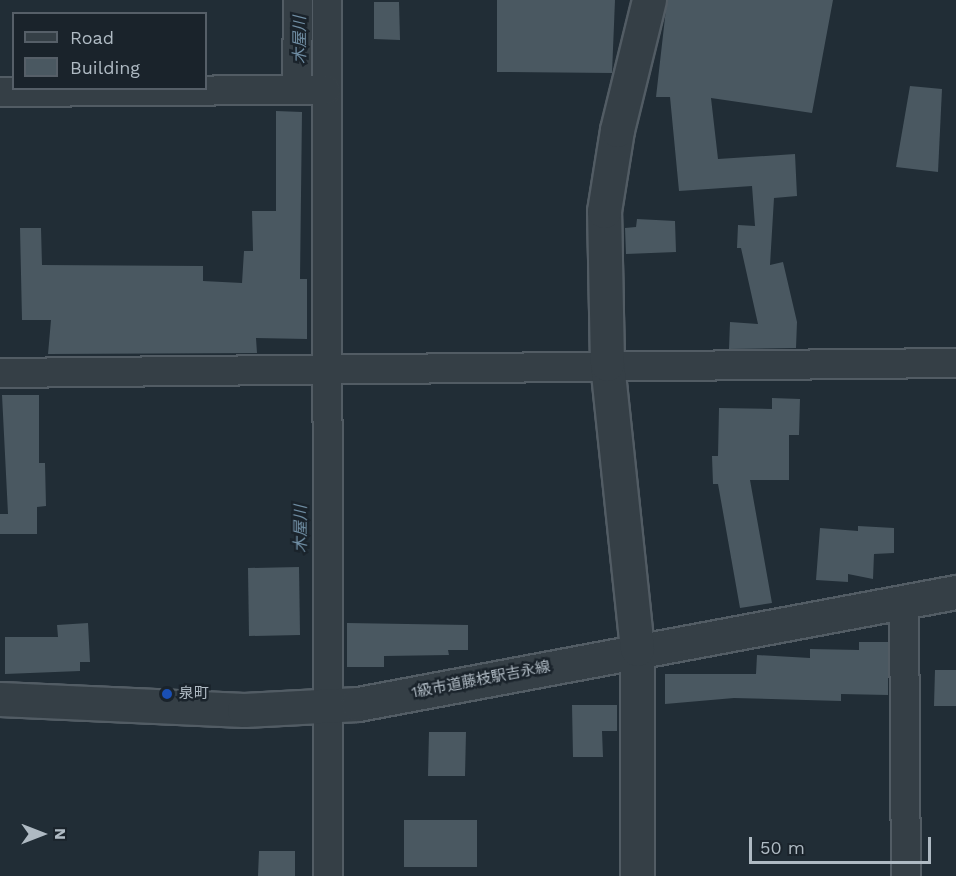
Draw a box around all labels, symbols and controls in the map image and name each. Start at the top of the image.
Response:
legend [12,12,207,90]
water label: 木屋川 [290,16,310,64]
text: Road [70,27,114,48]
text: Building [70,57,140,78]
water label: 木屋川 [291,505,311,553]
street label: 1級市道藤枝駅吉永線 [410,658,552,702]
place label: 泉町 [179,685,209,703]
marker: 泉町 [160,687,174,701]
north arrow [12,804,72,864]
scale bar [752,825,934,863]
text: N [51,828,70,840]
text: 50 m [760,837,805,858]

